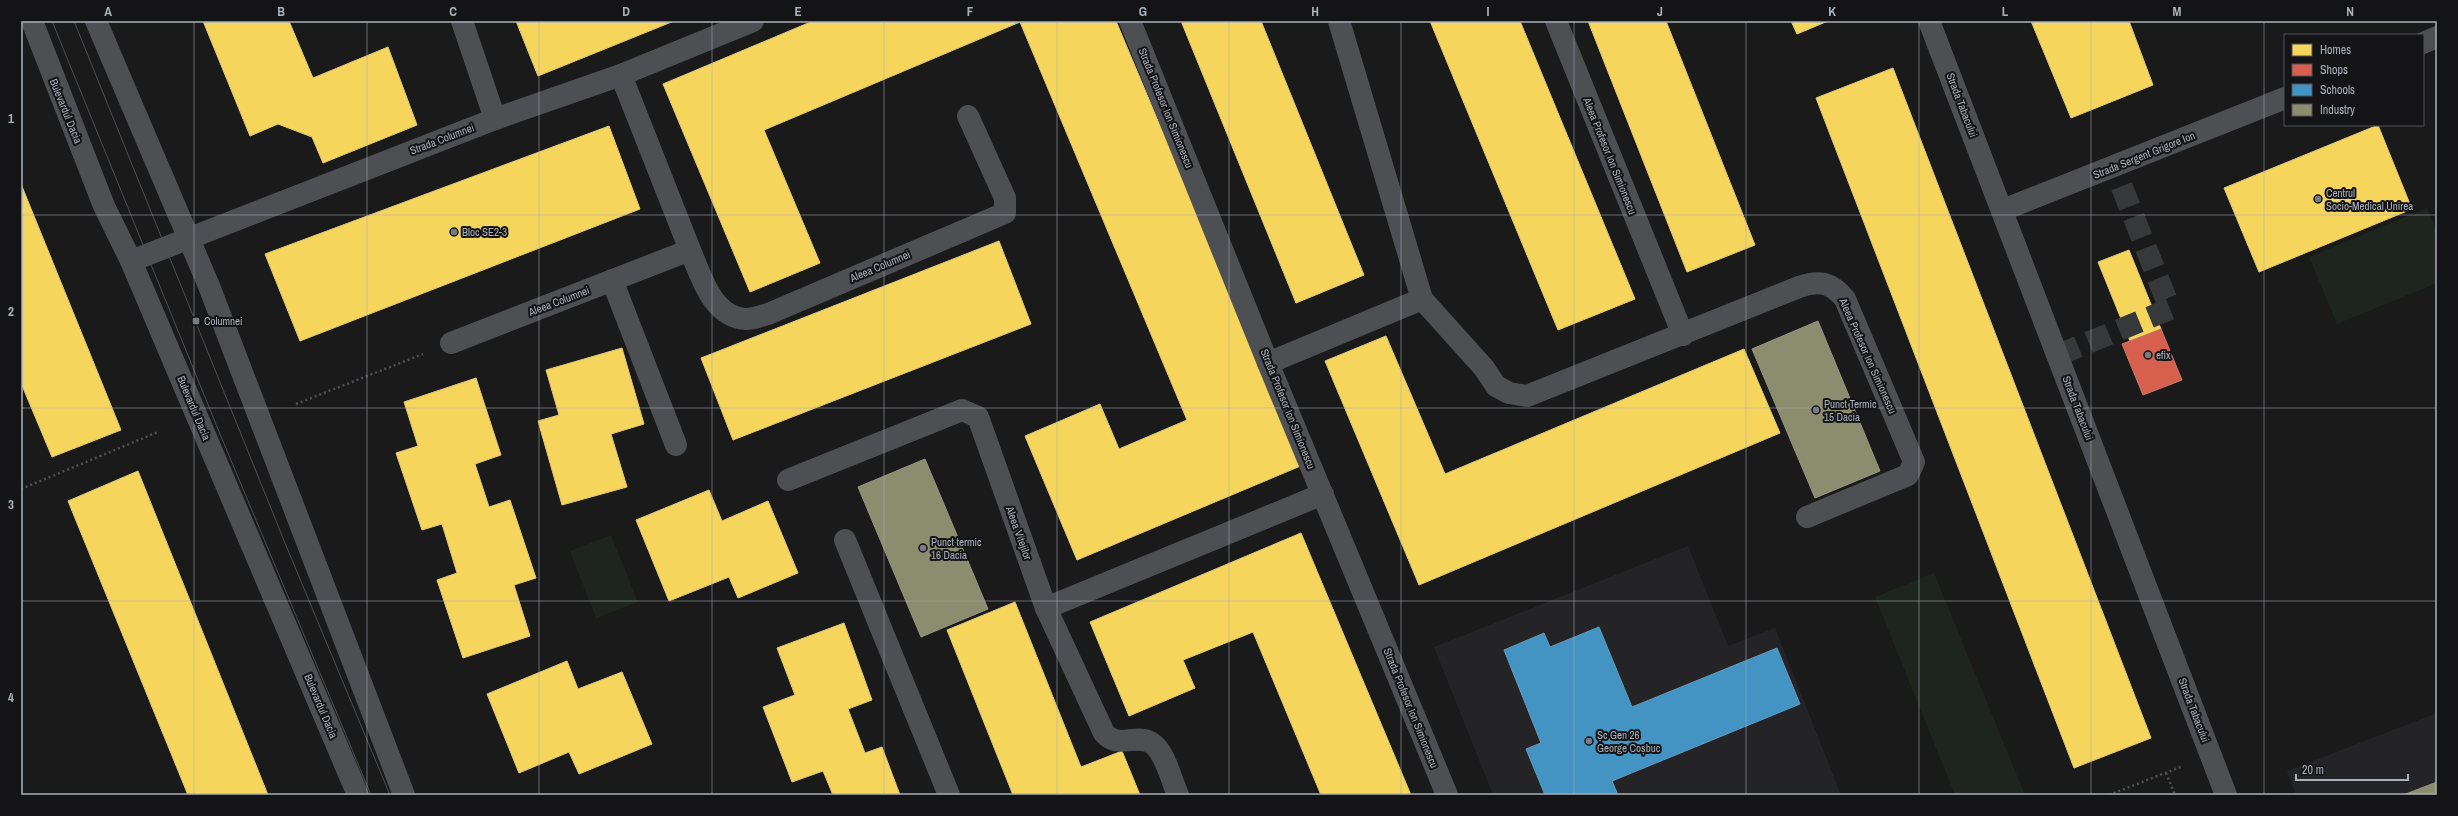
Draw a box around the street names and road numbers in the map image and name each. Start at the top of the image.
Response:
street label: Strada Profesor Ion Simionescu [1135,46,1197,170]
street label: Strada Tabacului [1943,71,1981,139]
street label: Bulevardul Dacia [47,77,85,145]
street label: Aleea Profesor Ion Simionescu [1580,95,1640,217]
street label: Strada Columnei [408,120,476,158]
street label: Strada Sergent Grigore Ion [2091,128,2197,182]
street label: Aleea Columnei [847,247,912,285]
street label: Aleea Columnei [526,283,591,319]
street label: Aleea Profesor Ion Simionescu [1836,295,1900,416]
street label: Strada Profesor Ion Simionescu [1257,347,1319,471]
street label: Bulevardul Dacia [174,374,214,442]
street label: Strada Tabacului [2059,374,2097,442]
street label: Aleea Vitejilor [1003,503,1035,562]
street label: Strada Profesor Ion Simionescu [1380,646,1442,770]
street label: Bulevardul Dacia [301,672,341,740]
street label: Strada Tabacului [2175,676,2213,744]

